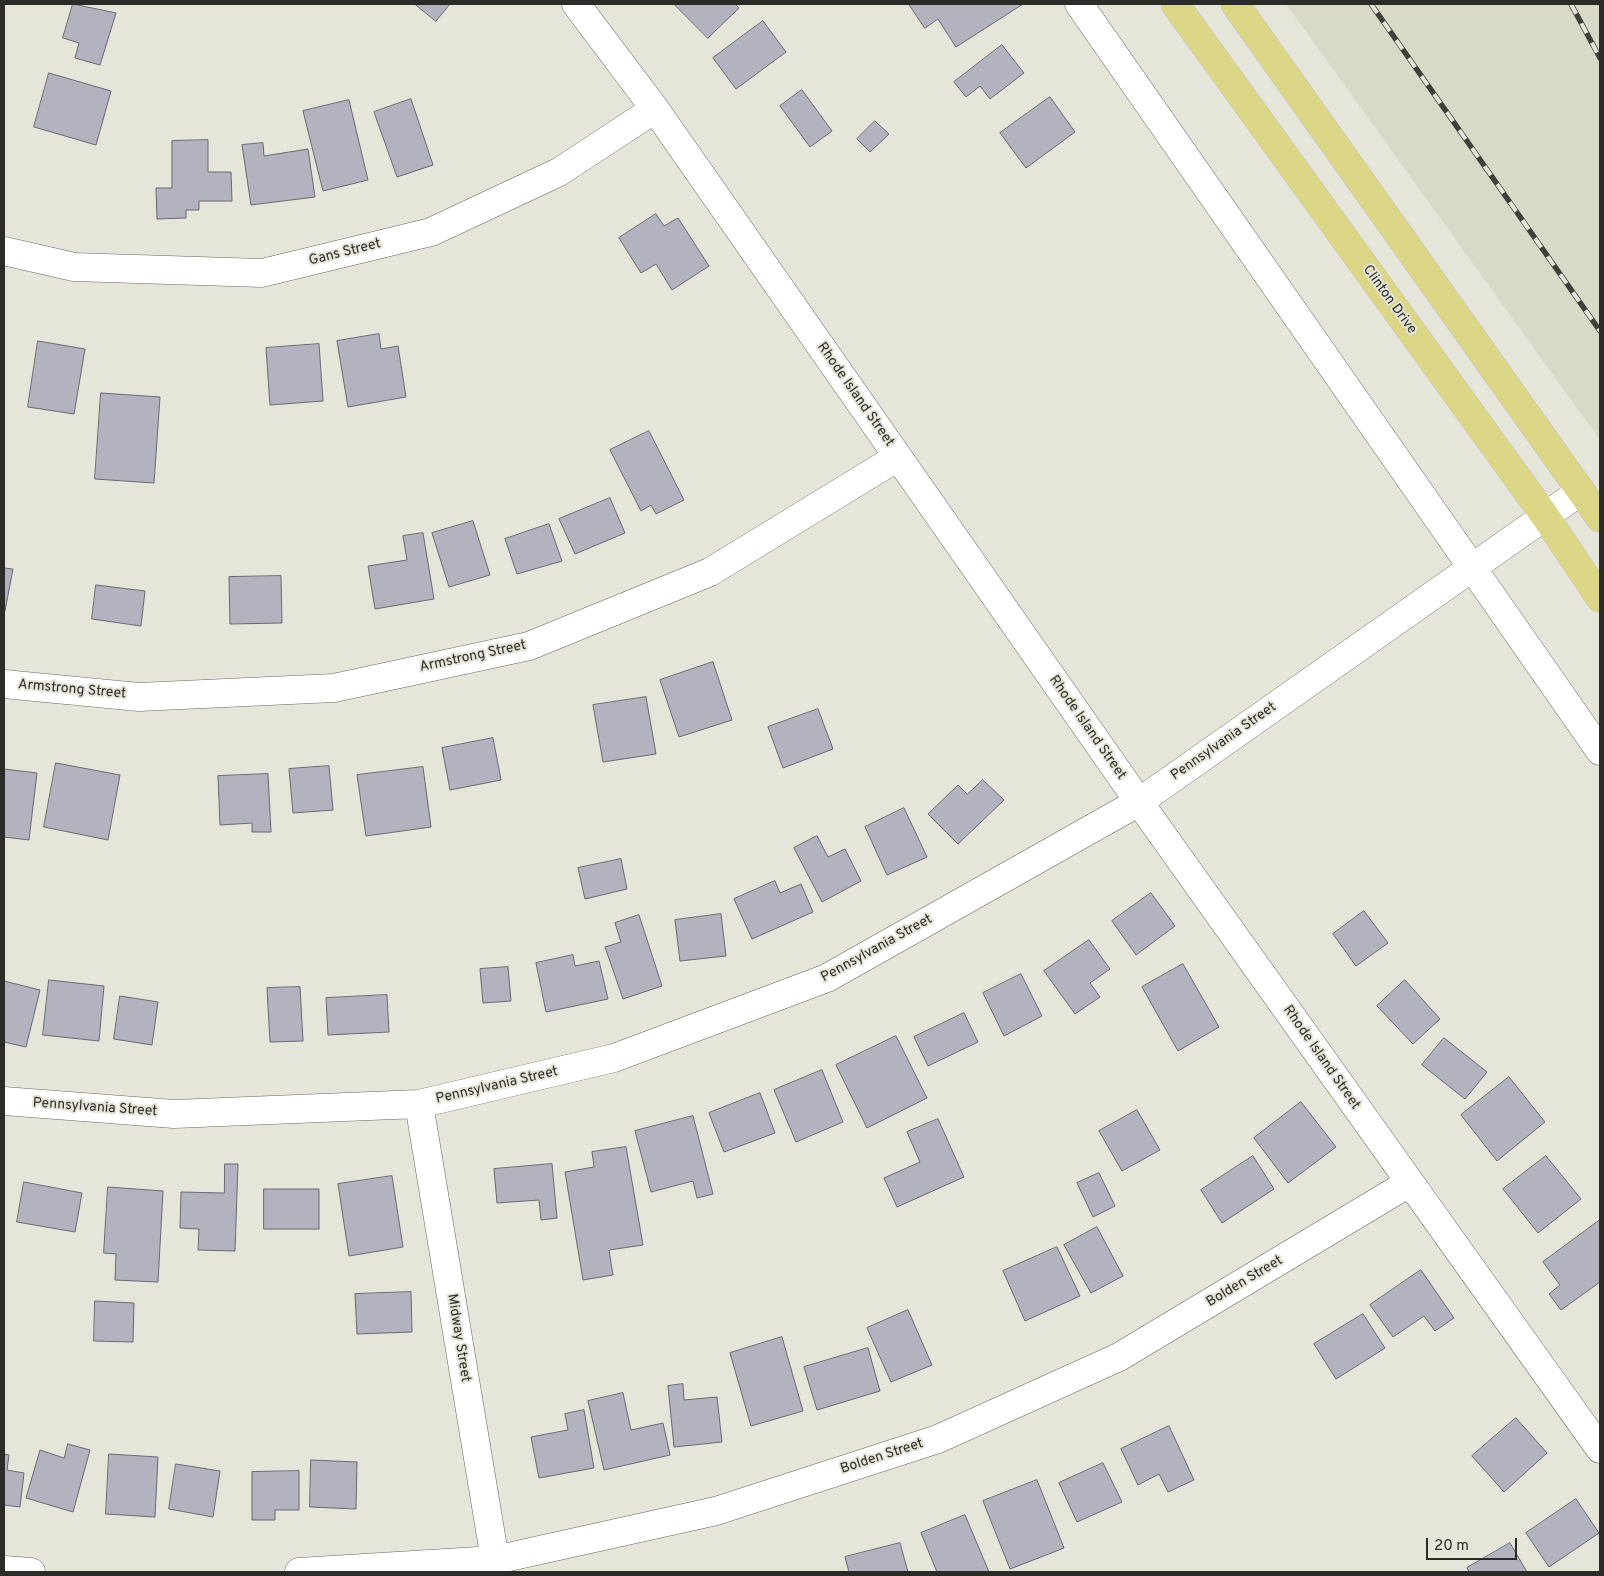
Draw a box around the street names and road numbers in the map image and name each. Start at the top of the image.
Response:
street label: Gans Street [307,236,383,270]
street label: Clinton Drive [1358,262,1420,338]
street label: Rhode Island Street [813,340,897,450]
street label: Armstrong Street [418,637,528,677]
street label: Rhode Island Street [1045,673,1129,783]
street label: Armstrong Street [17,677,127,703]
street label: Pennsylvania Street [1168,699,1280,785]
street label: Pennsylvania Street [818,911,936,987]
street label: Rhode Island Street [1279,1003,1363,1113]
street label: Pennsylvania Street [434,1064,560,1108]
street label: Pennsylvania Street [32,1095,158,1121]
street label: Bolden Street [1204,1253,1286,1311]
street label: Midway Street [443,1293,473,1383]
street label: Bolden Street [838,1436,926,1478]

